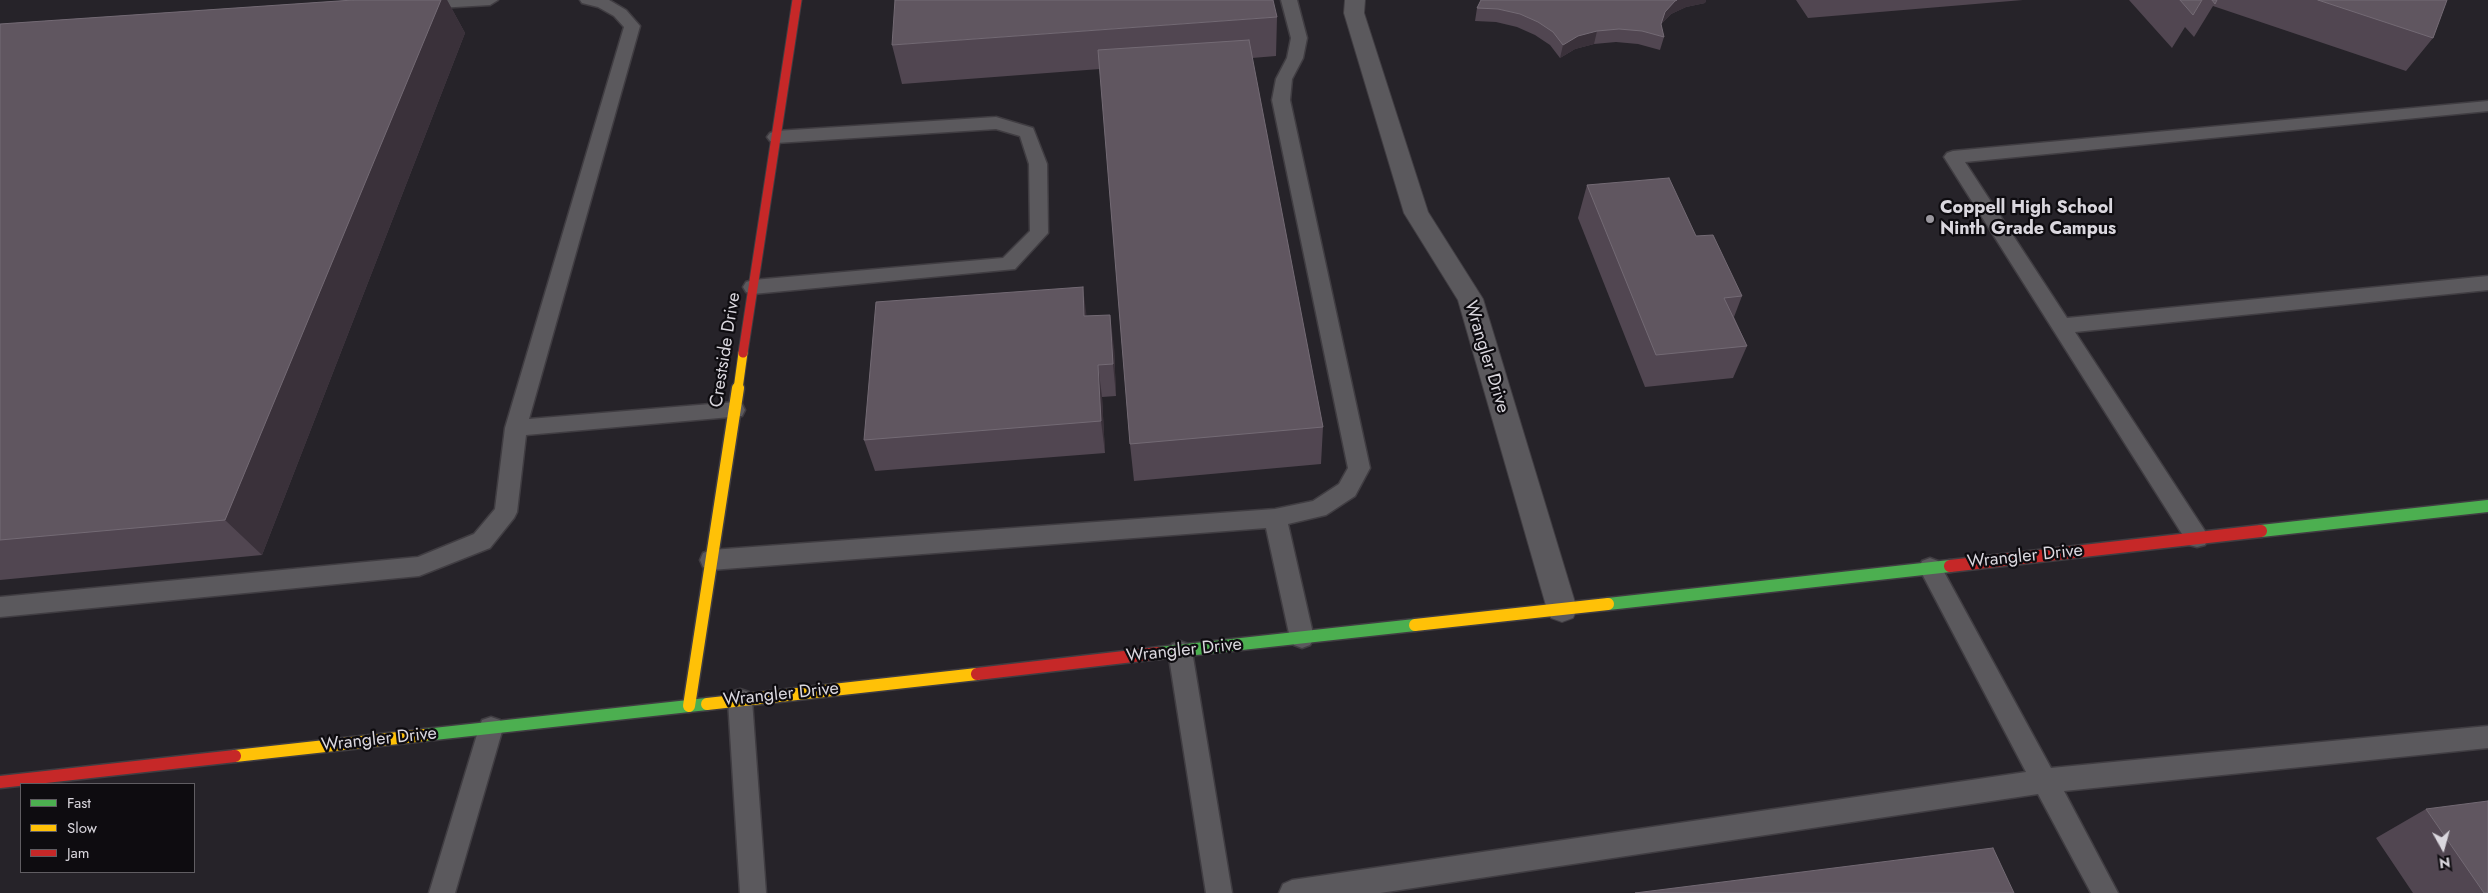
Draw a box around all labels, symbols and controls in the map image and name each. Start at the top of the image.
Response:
place label: Coppell High School Ninth Grade Campus [1940,198,2116,240]
marker: Coppell High School Ninth Grade Campus [1924,213,1936,225]
street label: Crestside Drive [706,291,746,409]
street label: Wrangler Drive [1459,298,1513,416]
street label: Wrangler Drive [1966,540,2084,574]
street label: Wrangler Drive [1125,634,1243,668]
street label: Wrangler Drive [722,678,840,712]
street label: Wrangler Drive [320,723,438,757]
legend [20,783,195,873]
text: Fast [67,792,91,814]
text: Slow [67,817,97,839]
north arrow [2418,823,2468,873]
text: Jam [67,842,90,864]
text: N [2438,852,2452,873]

